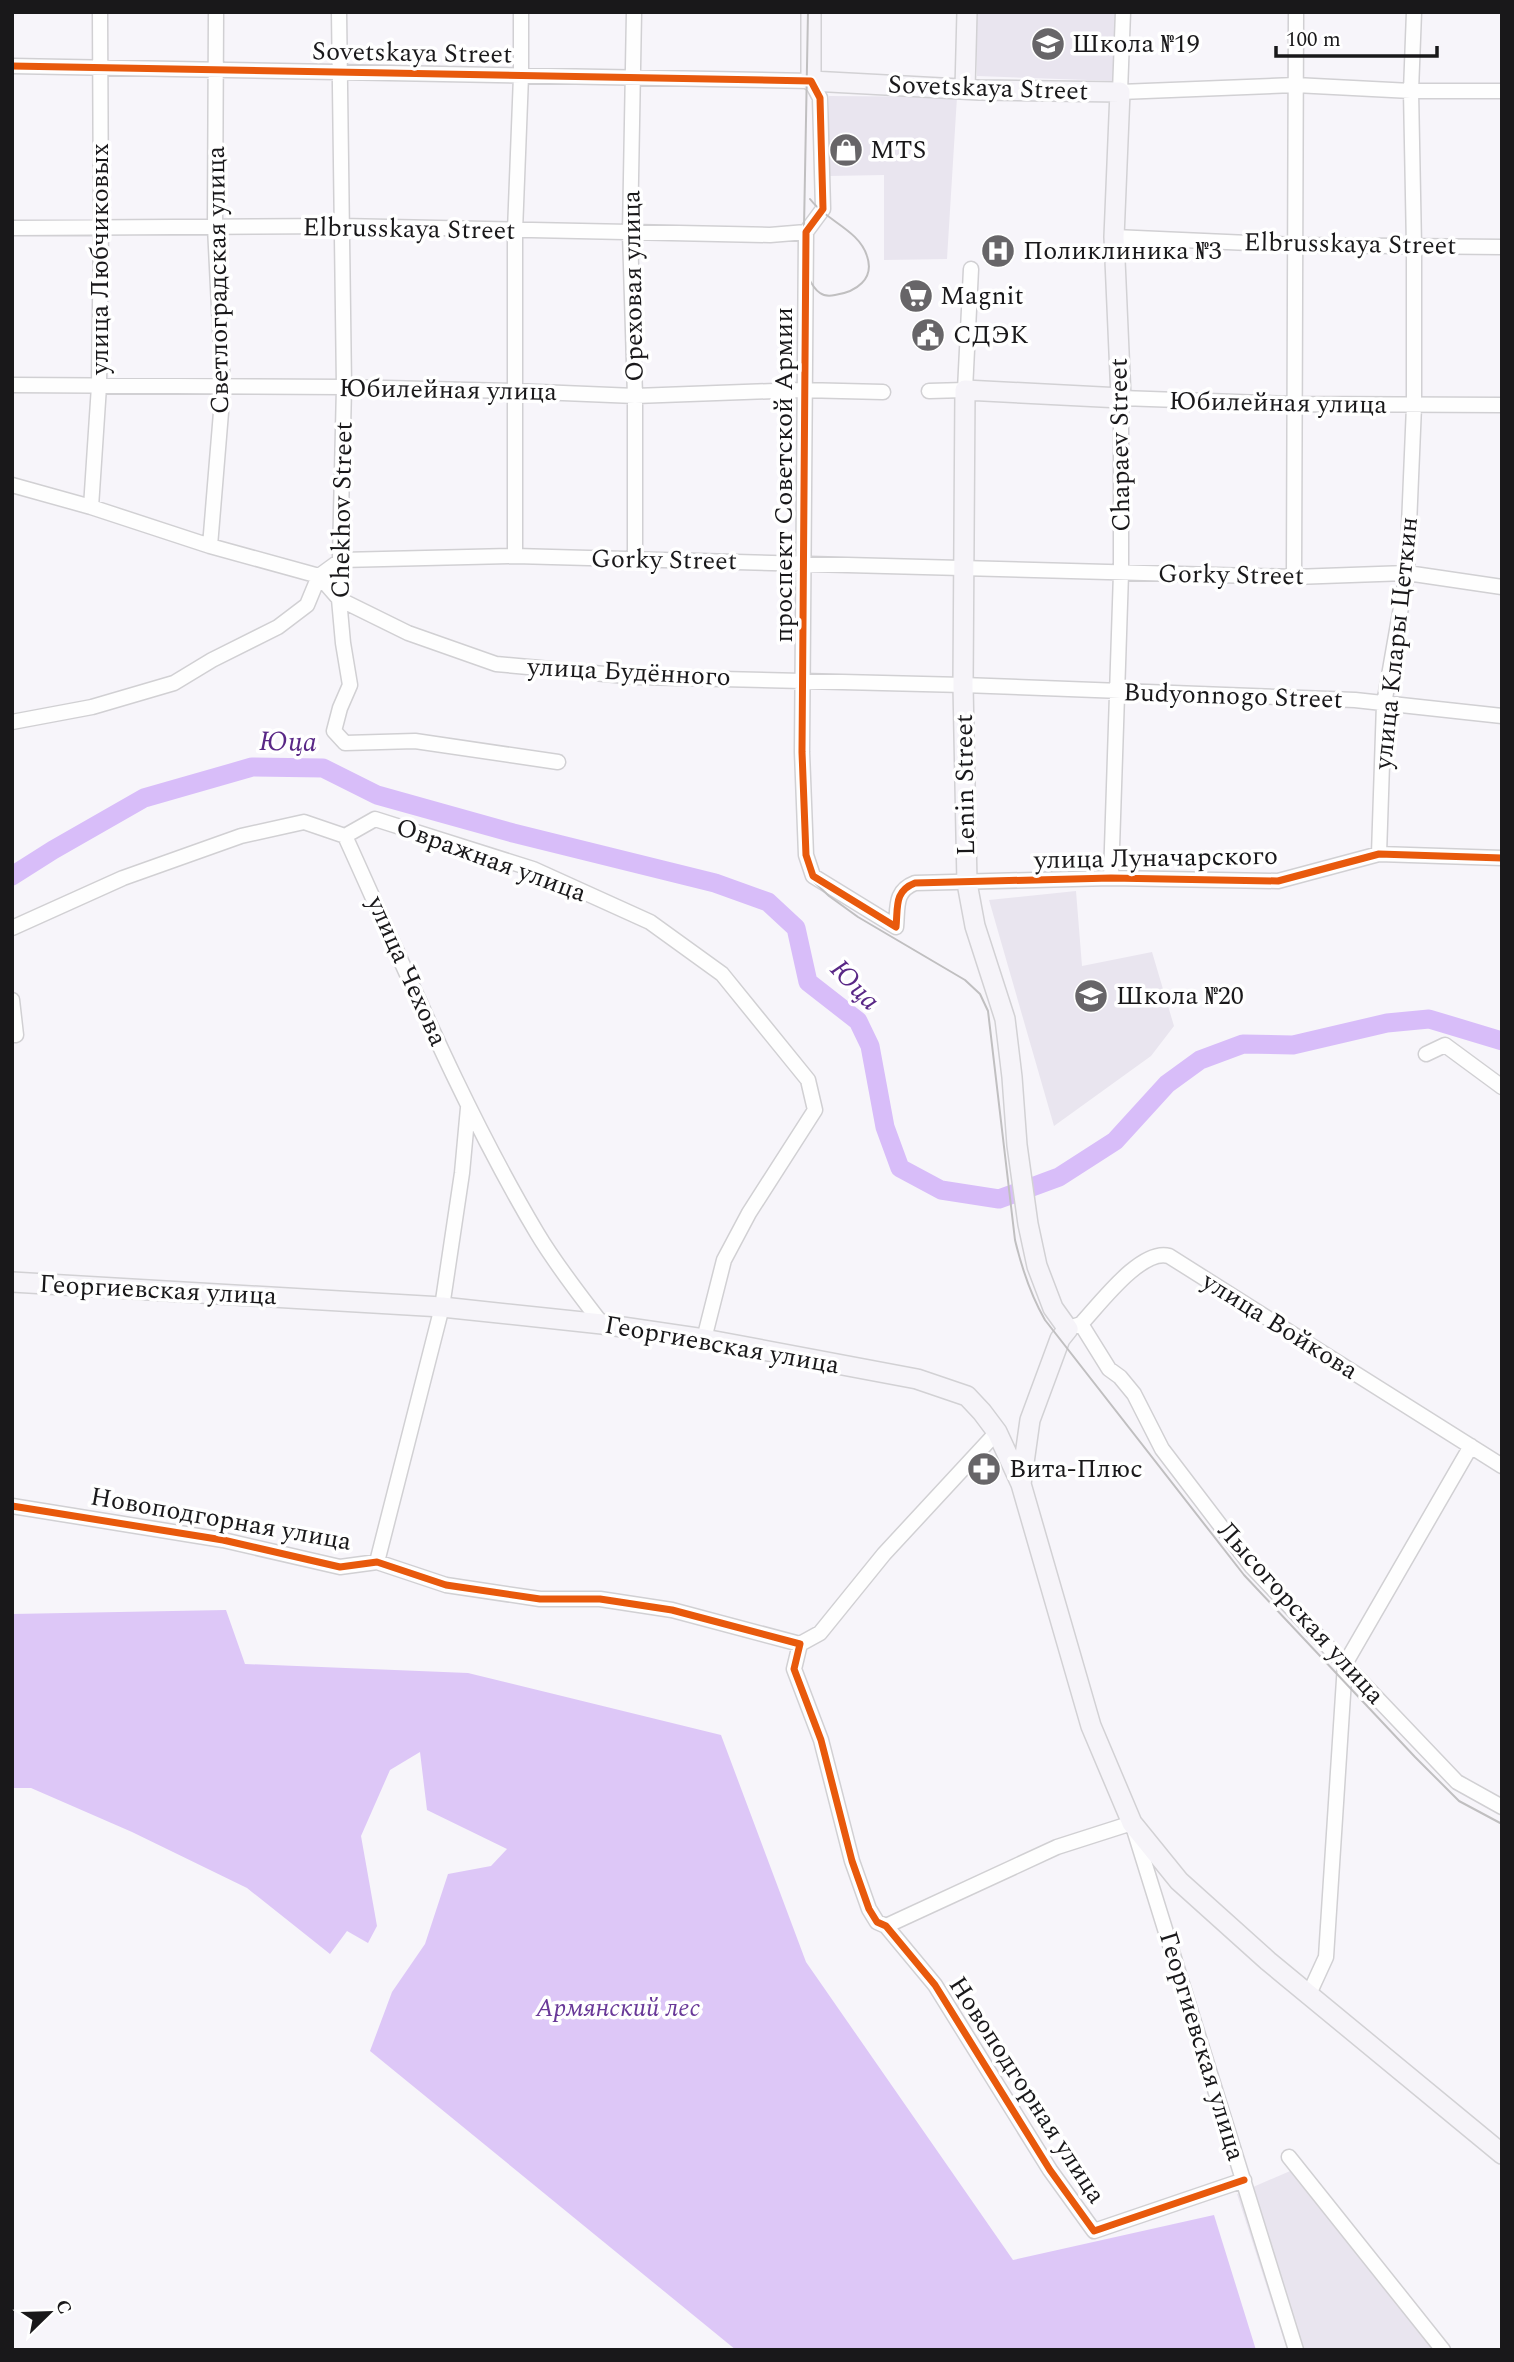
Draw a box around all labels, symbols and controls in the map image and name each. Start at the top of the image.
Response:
scale bar [1276,14,1437,58]
place label: Школа №19 [1072,24,1200,64]
text: 100 m [1286,24,1341,56]
school or university icon: Школа №19 [1029,25,1067,63]
street label: Sovetskaya Street [311,31,513,75]
street label: Sovetskaya Street [887,65,1089,111]
place label: MTS [870,130,926,170]
shop icon: MTS [827,131,865,169]
street label: улица Любчиковых [80,143,120,376]
street label: Светлоградская улица [196,145,240,415]
street label: Ореховая улица [611,189,655,382]
street label: Elbrusskaya Street [302,207,516,251]
street label: Elbrusskaya Street [1243,222,1457,266]
place label: Поликлиника №3 [1023,231,1221,271]
hospital icon: Поликлиника №3 [979,232,1017,270]
place label: Magnit [940,276,1024,316]
supermarket icon: Magnit [897,277,935,315]
street label: проспект Советской Армии [764,307,804,643]
place label: СДЭК [953,315,1029,355]
public building icon: СДЭК [909,316,947,354]
street label: Chapaev Street [1098,358,1142,532]
street label: Юбилейная улица [339,368,558,412]
street label: Юбилейная улица [1169,381,1388,425]
street label: Chekhov Street [320,421,364,599]
street label: улица Клары Цеткин [1363,515,1429,772]
street label: Gorky Street [591,539,737,581]
street label: Gorky Street [1158,554,1304,596]
street label: улица Будённого [525,647,732,697]
street label: Budyonnogo Street [1122,672,1344,720]
street label: Lenin Street [944,714,986,856]
water label: Юца [259,720,317,764]
street label: Овражная улица [390,807,592,913]
street label: улица Луначарского [1033,836,1278,880]
street label: улица Чехова [356,888,458,1053]
water label: Юца [820,949,890,1021]
place label: Школа №20 [1116,976,1244,1016]
school or university icon: Школа №20 [1072,977,1110,1015]
street label: улица Войкова [1193,1261,1366,1390]
street label: Георгиевская улица [38,1264,278,1316]
street label: Георгиевская улица [601,1305,843,1385]
place label: Вита-Плюс [1009,1449,1143,1489]
pharmacy icon: Вита-Плюс [965,1450,1003,1488]
street label: Новоподгорная улица [87,1476,355,1562]
street label: Лысогорская улица [1208,1512,1395,1714]
street label: Георгиевская улица [1148,1926,1256,2166]
street label: Новоподгорная улица [938,1968,1116,2212]
park label: Армянский лес [535,1988,700,2028]
north arrow [14,2278,84,2348]
text: С [47,2295,79,2319]

